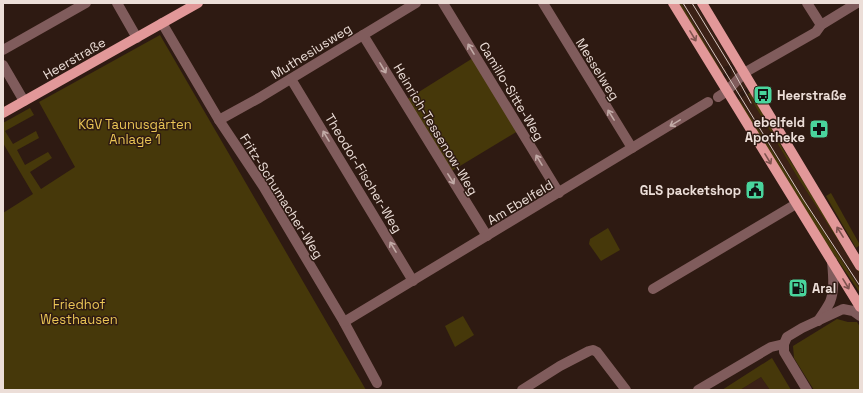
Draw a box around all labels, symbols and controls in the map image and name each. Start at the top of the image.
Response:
street label: Muthesiusweg [268,20,355,83]
one-way arrow [690,30,698,42]
street label: Heerstraße [40,34,109,83]
street label: Messelweg [572,35,623,103]
street label: Camillo-Sitte-Weg [475,39,548,144]
one-way arrow [467,43,475,55]
street label: Heinrich-Tessenow-Weg [390,60,482,198]
one-way arrow [380,62,388,74]
bus stop icon: Heerstraße [752,84,774,106]
place label: Heerstraße [777,87,847,104]
one-way arrow [607,109,615,121]
street label: Theodor-Fischer-Weg [321,110,406,236]
place label: ebelfeld Apotheke [745,114,805,146]
park label: KGV Taunusgärten Anlage 1 [78,116,192,148]
pharmacy icon: ebelfeld Apotheke [808,118,830,140]
one-way arrow [669,119,681,127]
one-way arrow [322,130,330,142]
street label: Fritz-Schumacher-Weg [236,131,327,262]
one-way arrow [765,153,773,165]
one-way arrow [535,155,543,166]
one-way arrow [447,173,455,185]
street label: Am Ebelfeld [484,176,556,229]
public building icon: GLS packetshop [744,179,766,201]
place label: GLS packetshop [640,182,741,199]
one-way arrow [835,226,843,238]
one-way arrow [389,241,397,253]
fuel station icon: Aral [787,277,809,299]
one-way arrow [843,278,851,290]
place label: Aral [812,280,836,297]
park label: Friedhof Westhausen [40,296,118,328]

